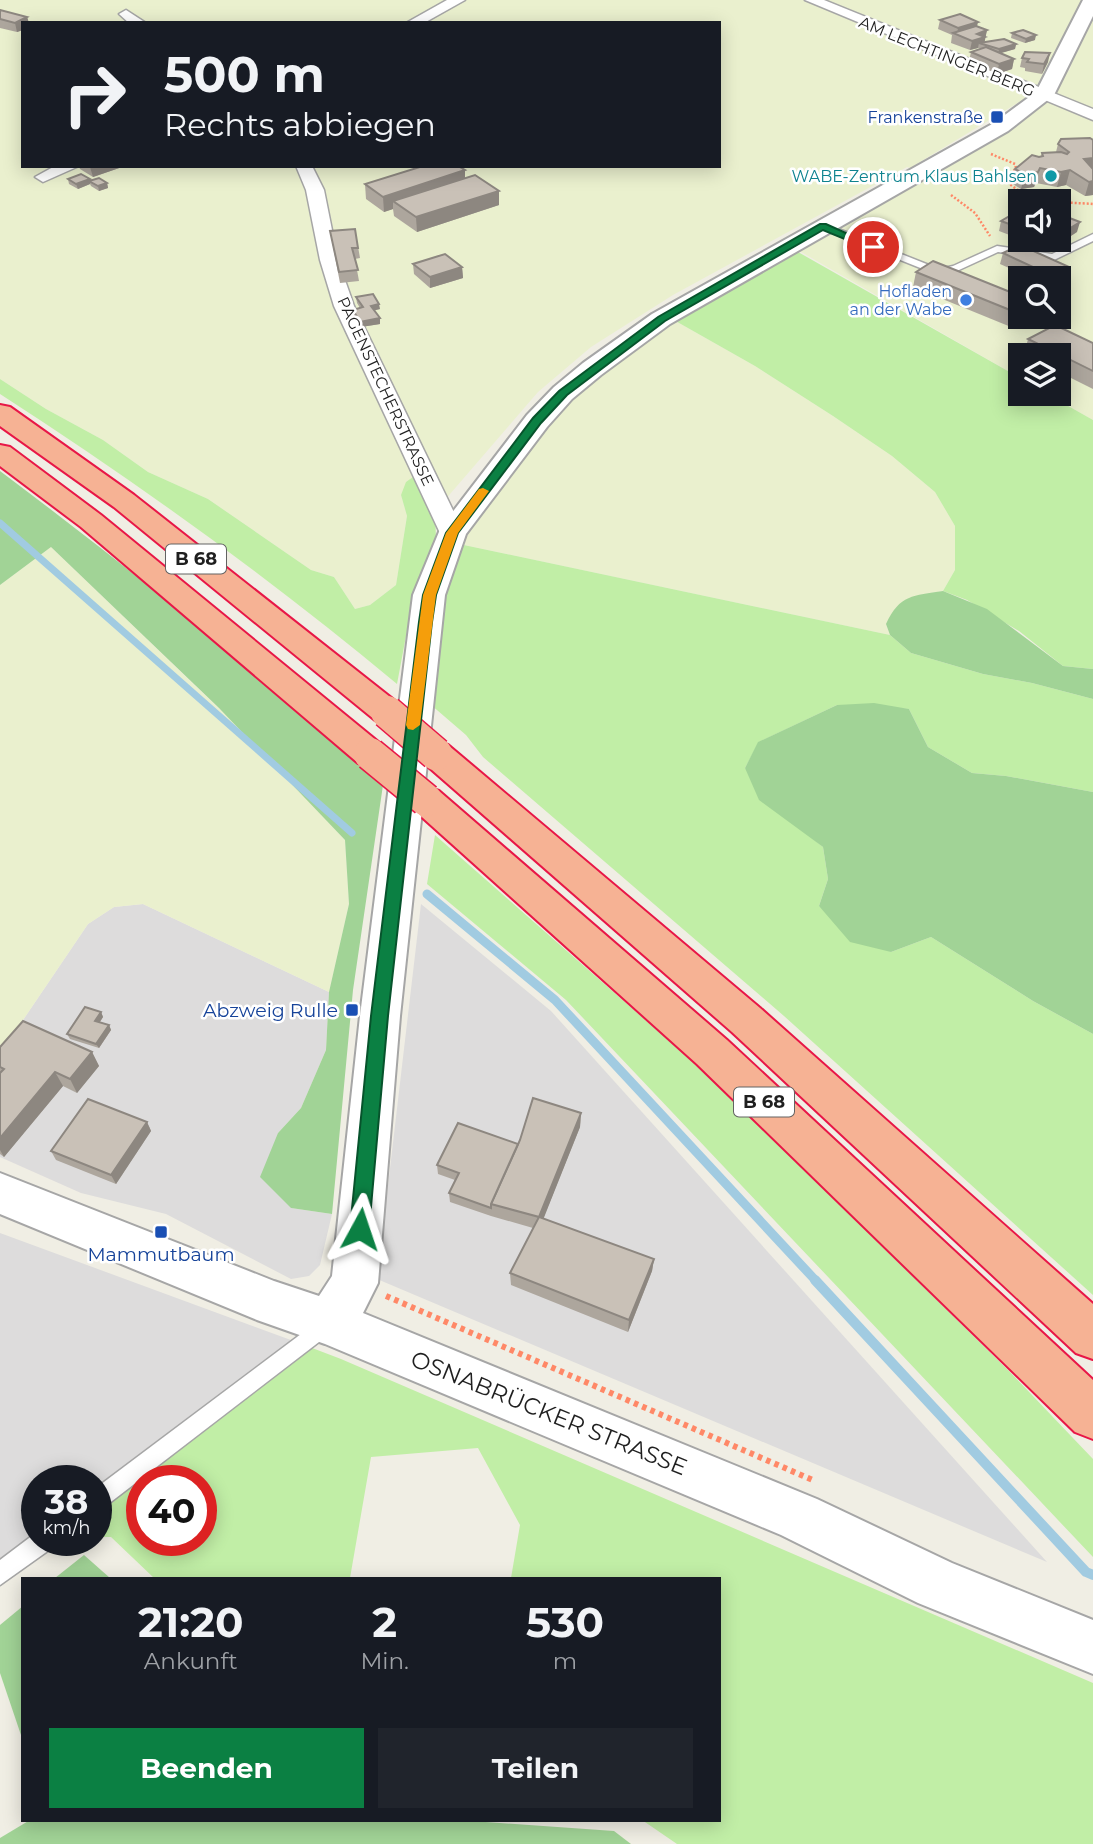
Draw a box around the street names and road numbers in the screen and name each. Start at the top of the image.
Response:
street label: AM LECHTINGER BERG [856,12,1038,100]
street label: PAGENSTECHERSTRASSE [333,294,438,489]
road number: B 68 [166,544,226,574]
road number: B 68 [734,1087,794,1116]
street label: OSNABRÜCKER STRASSE [407,1345,691,1481]

